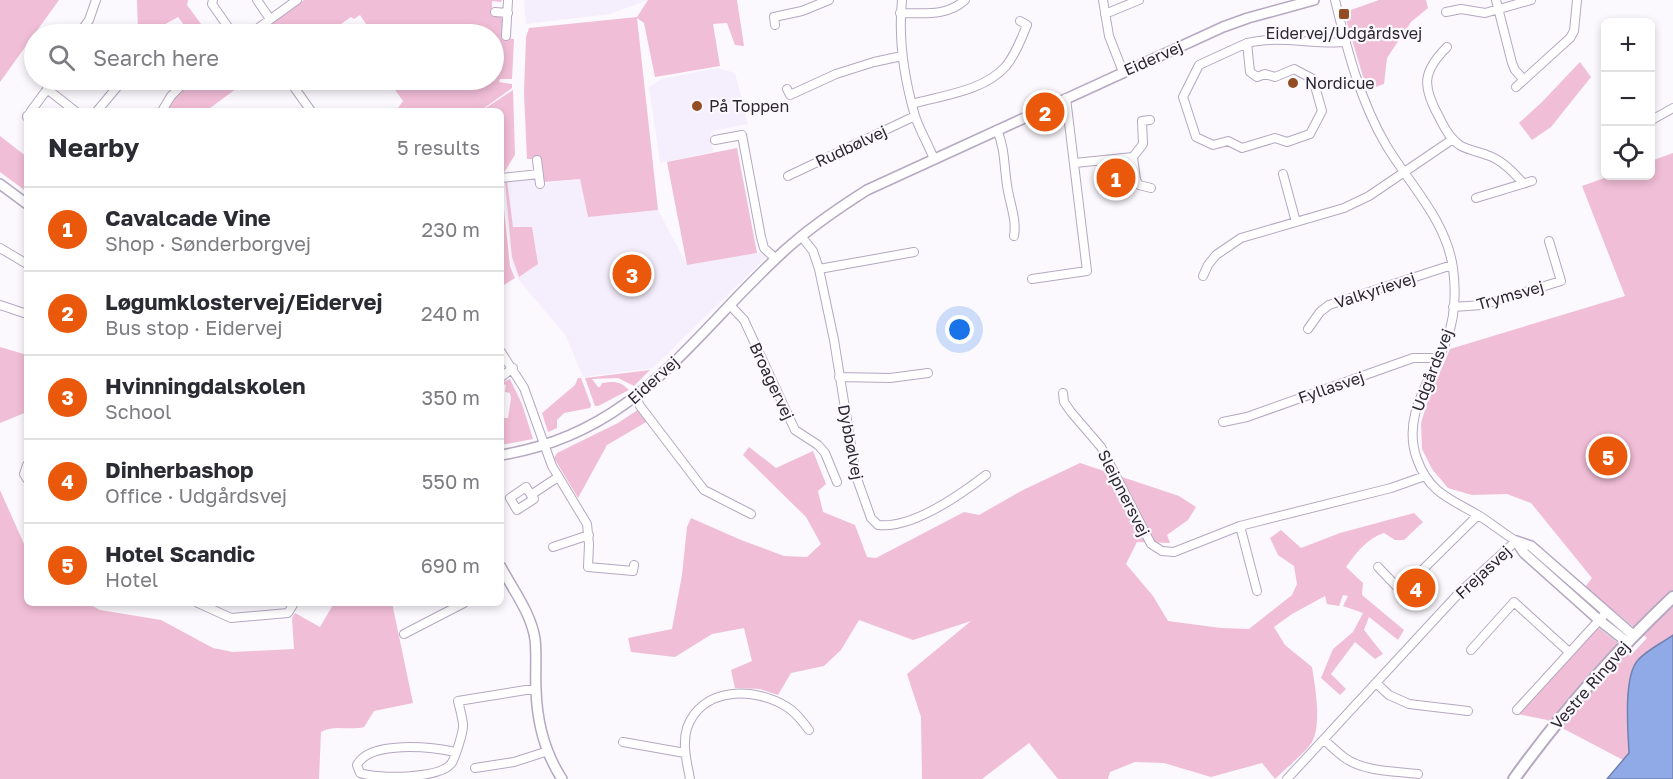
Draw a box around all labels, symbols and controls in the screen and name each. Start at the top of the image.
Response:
marker: Eidervej/Udgårdsvej [1337,7,1351,21]
map controls [1601,18,1655,180]
button: + [1601,18,1655,72]
place label: Eidervej/Udgårdsvej [1266,23,1422,43]
search box [24,24,504,90]
street label: Eidervej [1121,36,1185,80]
icon: search [45,41,78,74]
text: Search here [93,44,219,71]
button: − [1601,72,1655,126]
place label: Nordicue [1305,73,1375,93]
marker: Nordicue [1286,76,1300,90]
pin: 2 [1026,90,1064,134]
place label: På Toppen [709,96,789,116]
marker: På Toppen [690,99,704,113]
street label: Rudbølvej [812,121,890,171]
button: locate [1601,126,1655,180]
text: Nearby [48,132,139,163]
text: 5 results [397,135,480,159]
pin: 1 [1096,156,1136,201]
text: Cavalcade Vine [105,204,271,231]
text: 1 [62,217,73,241]
text: 230 m [422,217,480,241]
text: Shop · Sønderborgvej [105,231,311,255]
pin: 3 [612,252,652,296]
street label: Valkyrievej [1332,268,1418,312]
street label: Trymsvej [1474,276,1546,314]
text: Løgumklostervej/Eidervej [105,288,383,315]
text: 2 [61,301,74,325]
text: 240 m [421,301,480,325]
text: Bus stop · Eidervej [105,315,283,339]
your location [945,315,974,344]
street label: Udgårdsvej [1407,326,1457,414]
street label: Broagervej [745,339,799,423]
street label: Eidervej [623,352,683,408]
street label: Fyllasvej [1295,366,1367,408]
text: Hvinningdalskolen [105,372,305,399]
text: 3 [61,385,74,409]
text: 350 m [422,385,480,409]
text: School [105,399,171,423]
street label: Dybbølvej [834,403,868,481]
pin: 5 [1588,434,1628,478]
street label: Sleipnersvej [1094,446,1154,540]
text: Dinherbashop [105,456,254,483]
text: 4 [61,469,74,493]
text: 550 m [422,469,480,493]
text: Office · Udgårdsvej [105,483,287,507]
text: Hotel Scandic [105,540,255,567]
street label: Frejasvej [1451,541,1515,603]
text: 5 [61,553,74,577]
text: 690 m [421,553,480,577]
pin: 4 [1396,566,1436,610]
text: Hotel [105,567,158,591]
street label: Vestre Ringvej [1546,637,1634,733]

